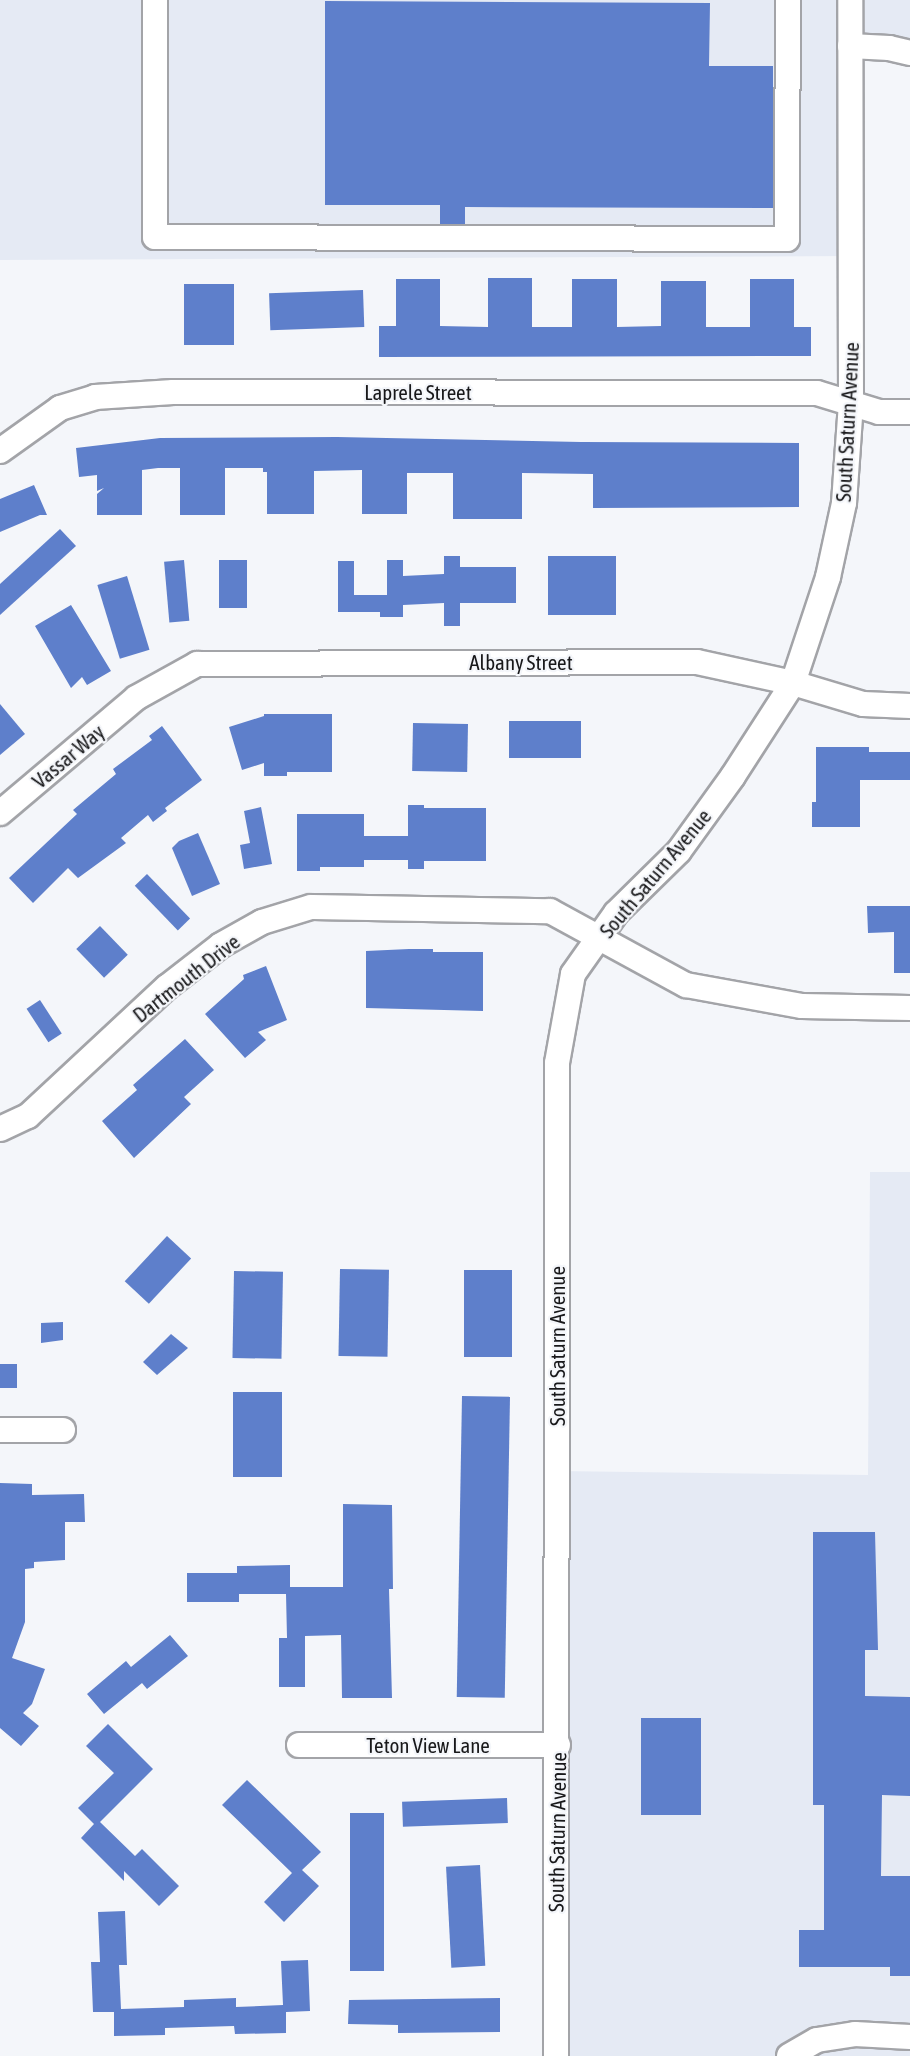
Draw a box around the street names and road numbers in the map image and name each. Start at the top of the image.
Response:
street label: South Saturn Avenue [830,341,864,503]
street label: Laprele Street [364,379,472,405]
street label: Albany Street [469,649,573,675]
street label: Vassar Way [27,719,109,793]
street label: South Saturn Avenue [594,804,716,942]
street label: Dartmouth Drive [128,928,244,1028]
street label: South Saturn Avenue [544,1266,570,1426]
street label: Teton View Lane [366,1732,490,1758]
street label: South Saturn Avenue [543,1752,571,1912]

